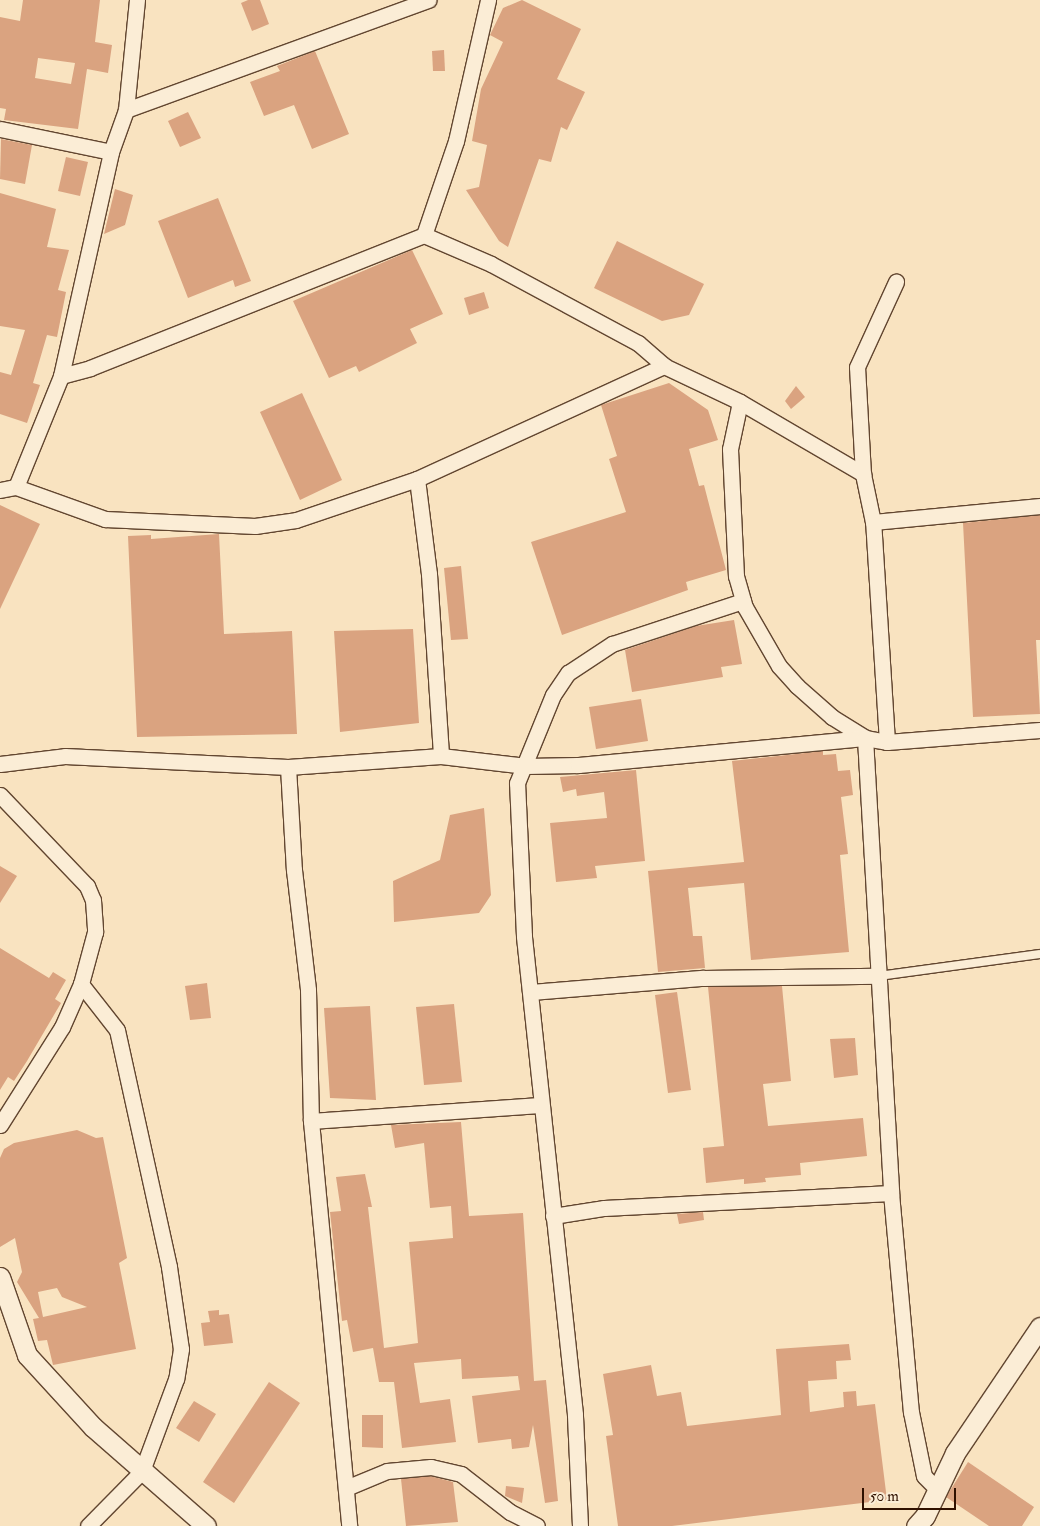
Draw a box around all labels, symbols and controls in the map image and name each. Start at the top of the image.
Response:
scale bar [865,1478,959,1510]
text: 50 m [870,1487,899,1506]

